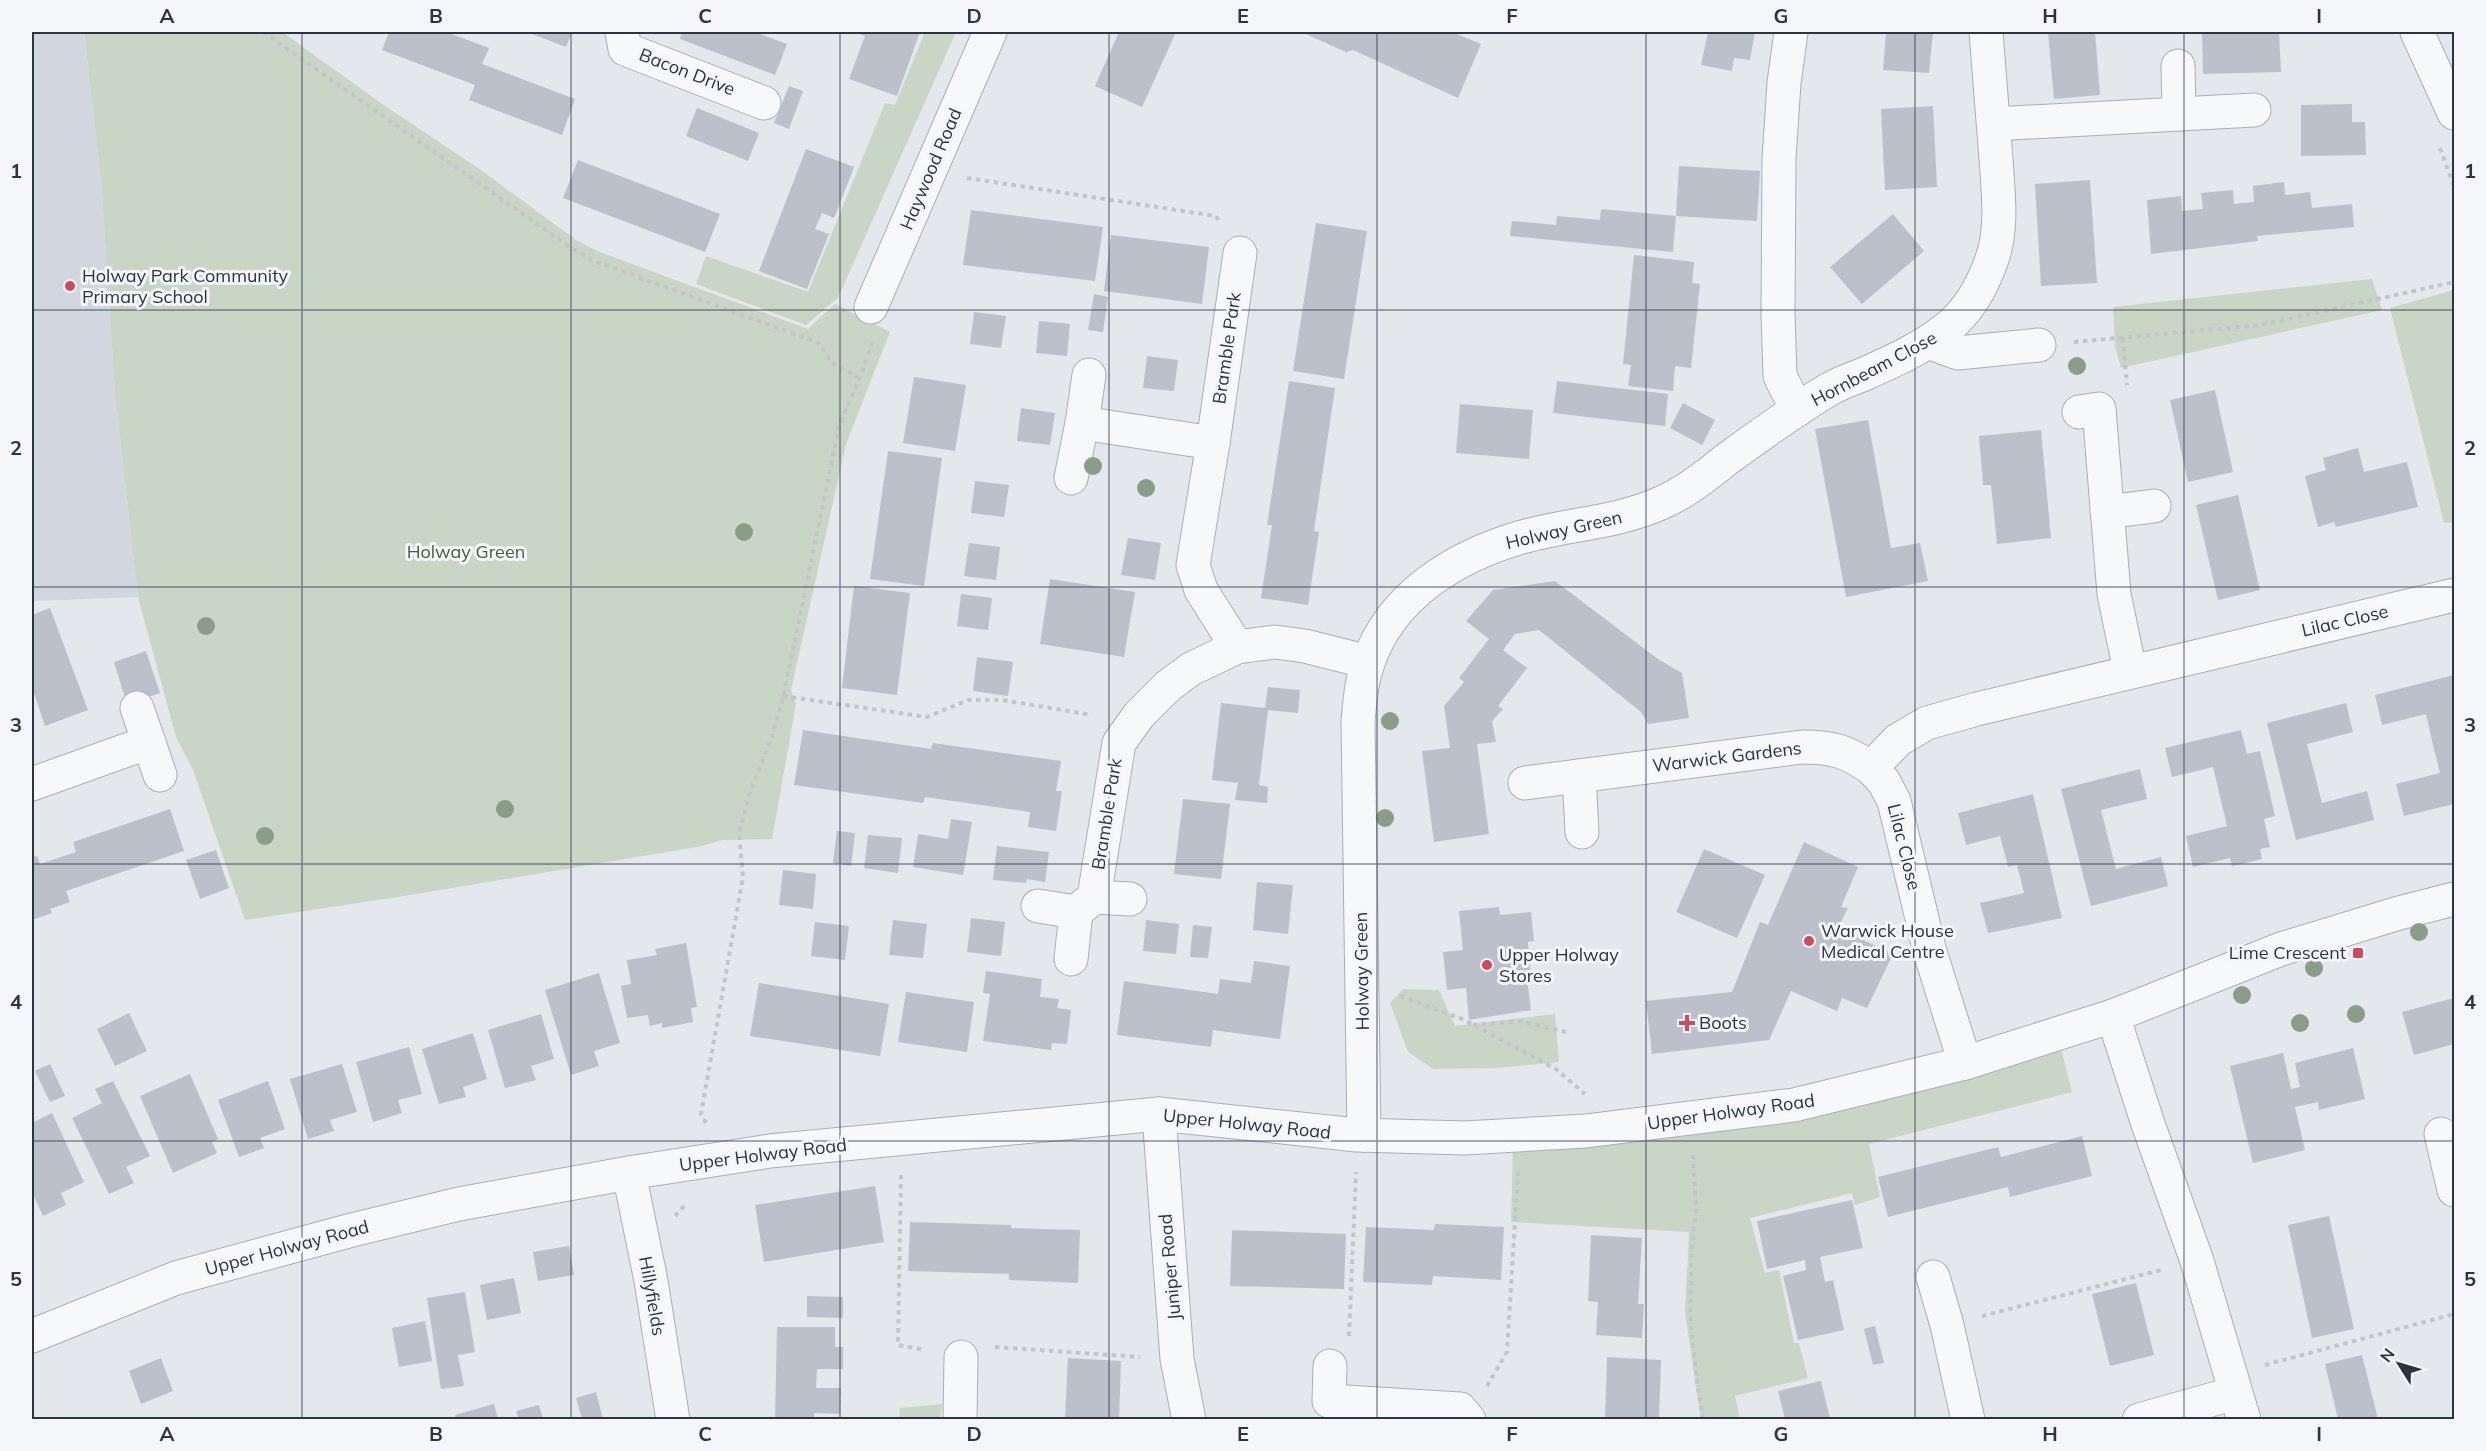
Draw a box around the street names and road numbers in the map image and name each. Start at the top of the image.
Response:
street label: Bacon Drive [636,43,738,100]
street label: Haywood Road [895,104,967,233]
street label: Bramble Park [1207,290,1246,405]
street label: Hornbeam Close [1807,326,1940,411]
street label: Holway Green [1504,505,1624,554]
street label: Lilac Close [2299,599,2391,642]
street label: Warwick Gardens [1651,736,1803,777]
street label: Bramble Park [1086,756,1127,871]
street label: Lilac Close [1883,801,1926,893]
street label: Holway Green [1349,912,1374,1030]
street label: Upper Holway Road [1646,1088,1816,1135]
street label: Upper Holway Road [1162,1103,1332,1144]
street label: Upper Holway Road [678,1133,848,1176]
street label: Juniper Road [1153,1213,1186,1321]
street label: Upper Holway Road [202,1215,371,1280]
street label: Hillyfields [634,1254,671,1338]

